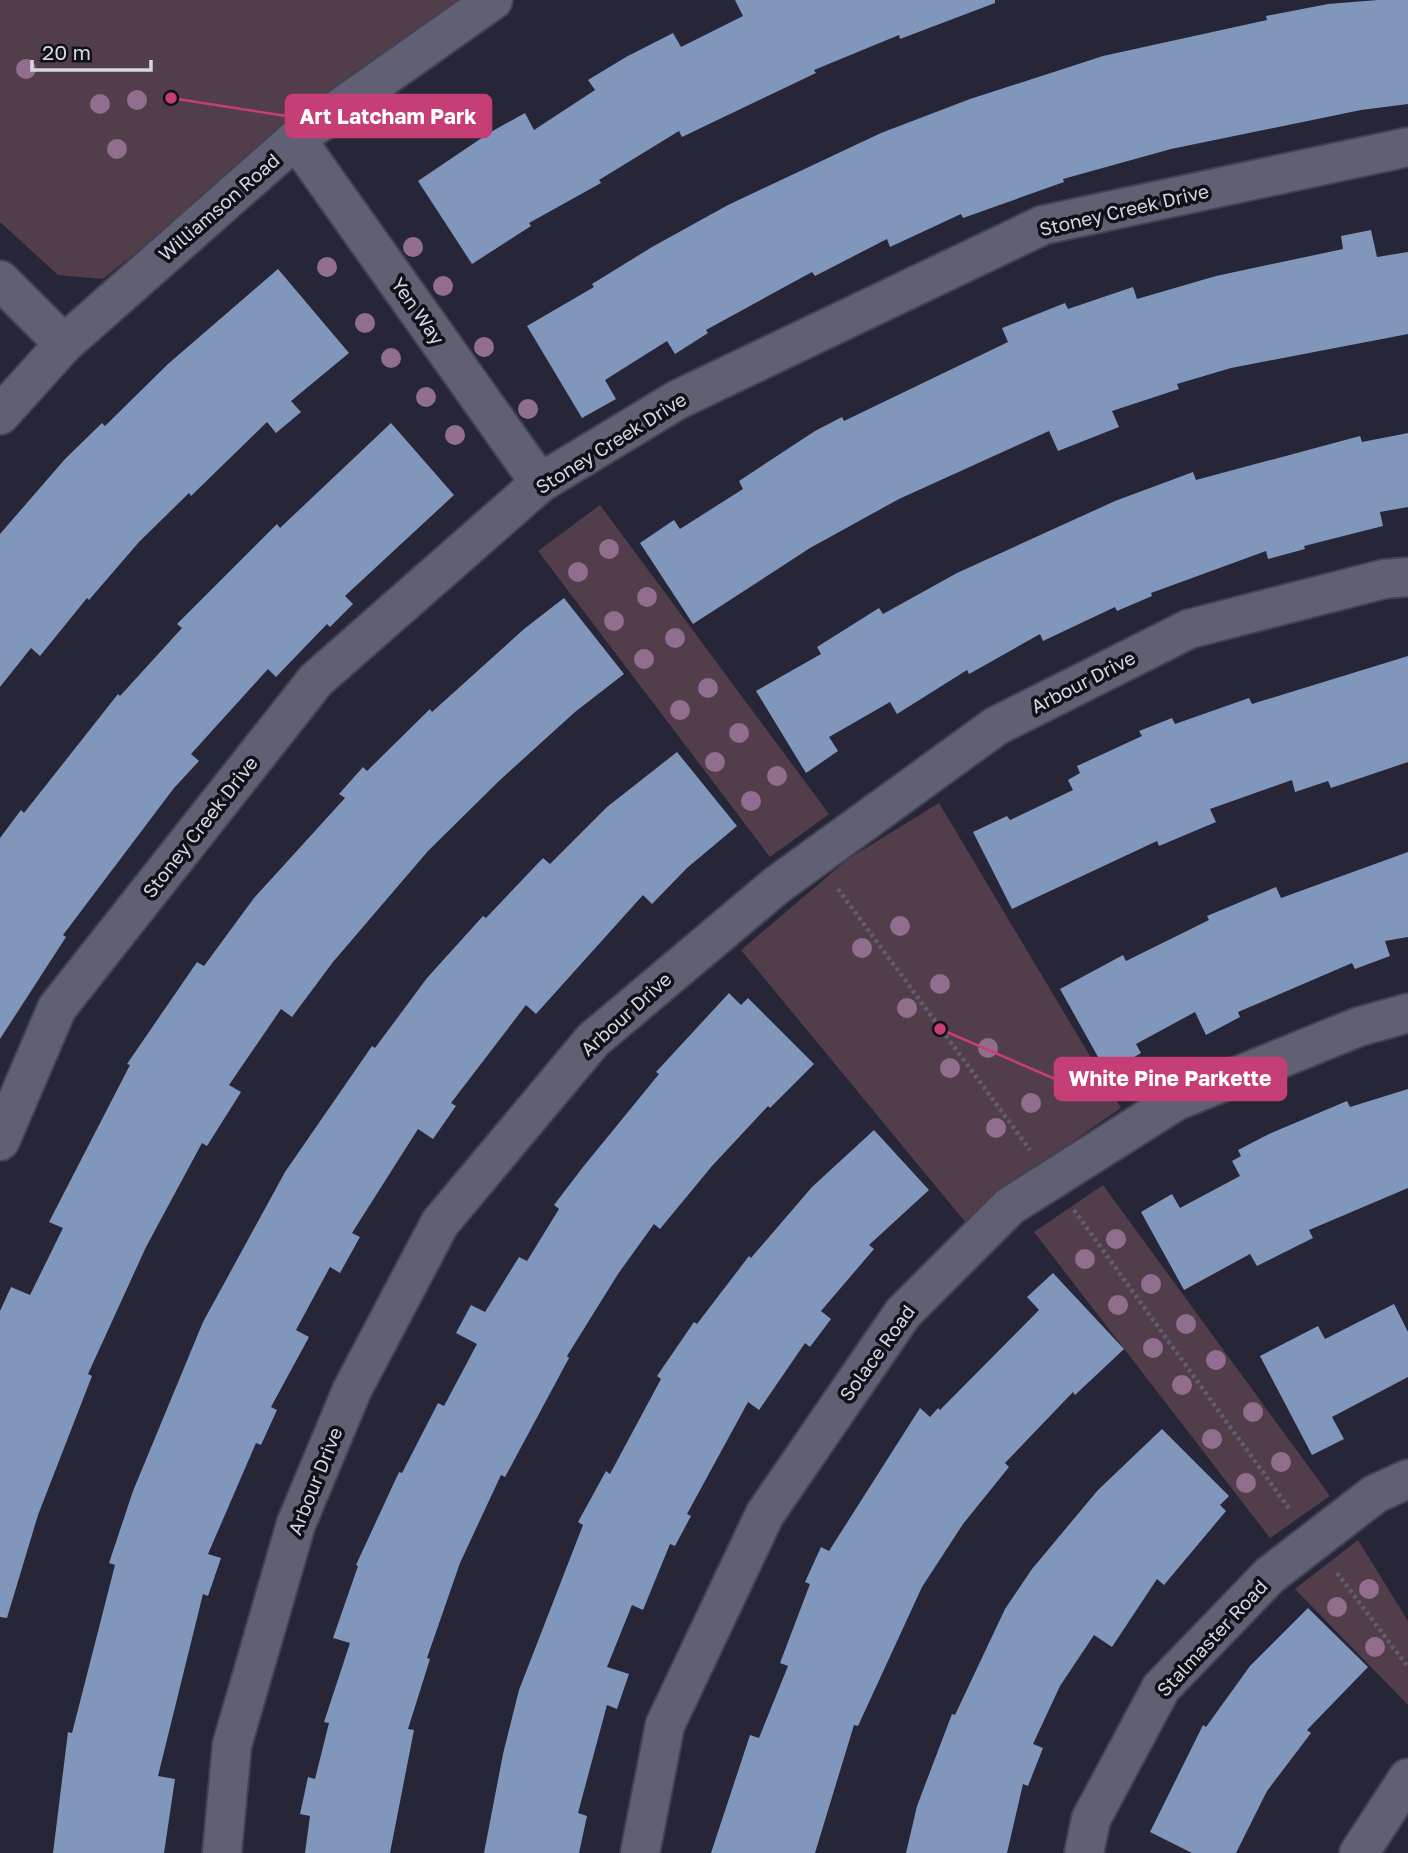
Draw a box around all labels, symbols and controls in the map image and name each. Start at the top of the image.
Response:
scale bar [32,28,150,72]
text: 20 m [42,39,91,65]
callout: Art Latcham Park [286,95,491,137]
text: Art Latcham Park [300,103,476,129]
street label: Williamson Road [154,148,284,265]
street label: Stoney Creek Drive [1037,179,1211,240]
street label: Yen Way [387,273,450,349]
street label: Stoney Creek Drive [531,387,690,498]
street label: Arbour Drive [1027,645,1139,718]
street label: Stoney Creek Drive [137,751,262,902]
street label: Arbour Drive [576,967,676,1060]
callout: White Pine Parkette [1055,1058,1286,1100]
text: White Pine Parkette [1069,1065,1271,1091]
street label: Solace Road [834,1300,919,1405]
street label: Arbour Drive [283,1424,347,1538]
street label: Stalmaster Road [1152,1575,1272,1701]

